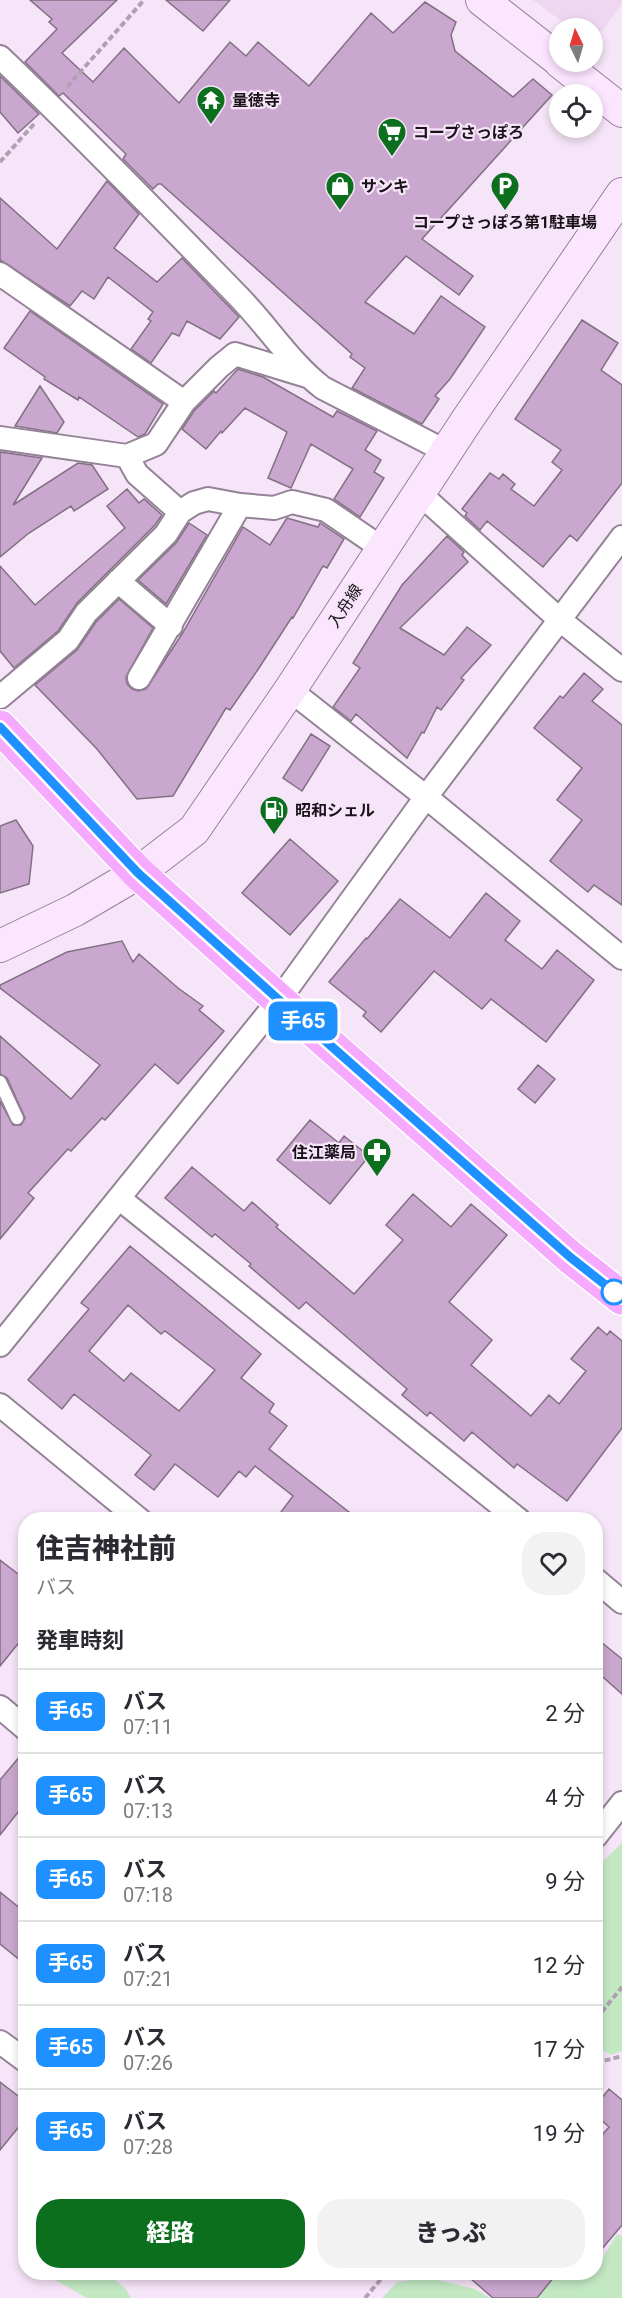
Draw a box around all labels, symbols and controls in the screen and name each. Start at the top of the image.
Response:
north arrow [549,18,603,72]
map controls [549,18,603,138]
temple icon: 量徳寺 [195,84,227,126]
button: locate [549,84,603,138]
place label: 量徳寺 [232,91,280,110]
supermarket icon: コープさっぽろ [376,116,408,158]
place label: コープさっぽろ [413,123,524,142]
shop icon: サンキ [324,170,356,212]
parking icon: コープさっぽろ第1駐車場 [489,170,521,212]
place label: サンキ [361,177,409,196]
place label: コープさっぽろ第1駐車場 [413,213,597,232]
street label: 入舟線 [324,581,366,631]
fuel station icon: 昭和シェル [258,794,290,836]
place label: 昭和シェル [295,801,375,820]
line badge: 手65 [268,1002,338,1040]
text: 手65 [280,1009,326,1033]
pharmacy icon: 住江薬局 [361,1136,393,1178]
place label: 住江薬局 [291,1143,356,1162]
unlabelled marker [601,1279,622,1305]
text: 住吉神社前 [36,1532,176,1565]
button: heart [522,1532,585,1595]
text: バス [36,1575,76,1599]
text: 発車時刻 [36,1628,124,1653]
text: バス [123,1689,167,1714]
text: 手65 [48,1699,93,1723]
text: 2 分 [545,1701,585,1726]
text: 07:11 [123,1715,173,1739]
text: バス [123,1773,167,1798]
text: 手65 [48,1783,93,1807]
text: 4 分 [545,1785,585,1810]
text: 07:13 [123,1799,173,1823]
text: バス [123,1857,167,1882]
text: 手65 [48,1867,93,1891]
text: 9 分 [545,1869,585,1894]
text: 07:18 [123,1883,173,1907]
text: バス [123,1941,167,1966]
text: 手65 [48,1951,93,1975]
text: 12 分 [533,1953,585,1978]
text: 07:21 [123,1967,173,1991]
text: バス [123,2025,167,2050]
text: 手65 [48,2035,93,2059]
text: 17 分 [533,2037,585,2062]
text: 07:26 [123,2051,173,2075]
text: バス [123,2109,167,2134]
text: 手65 [48,2119,93,2143]
text: 19 分 [533,2121,585,2146]
text: 07:28 [123,2135,173,2159]
button: 経路 [36,2199,305,2268]
button: きっぷ [317,2199,585,2268]

